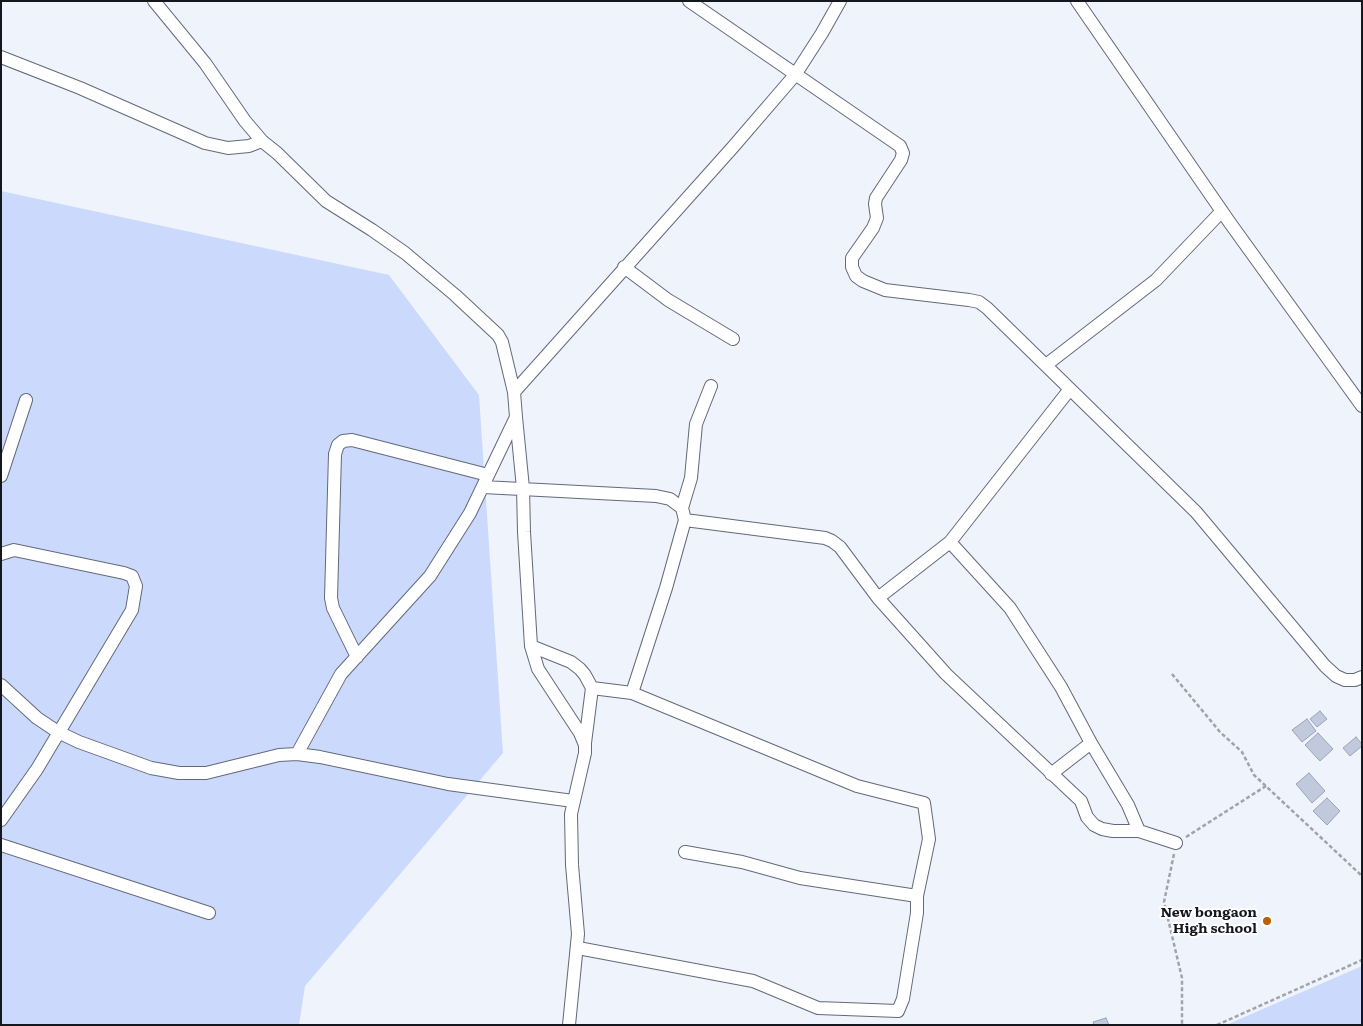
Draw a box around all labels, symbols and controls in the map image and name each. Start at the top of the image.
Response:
place label: New bongaon High school [1161,905,1257,938]
marker: New bongaon High school [1261,915,1273,927]

